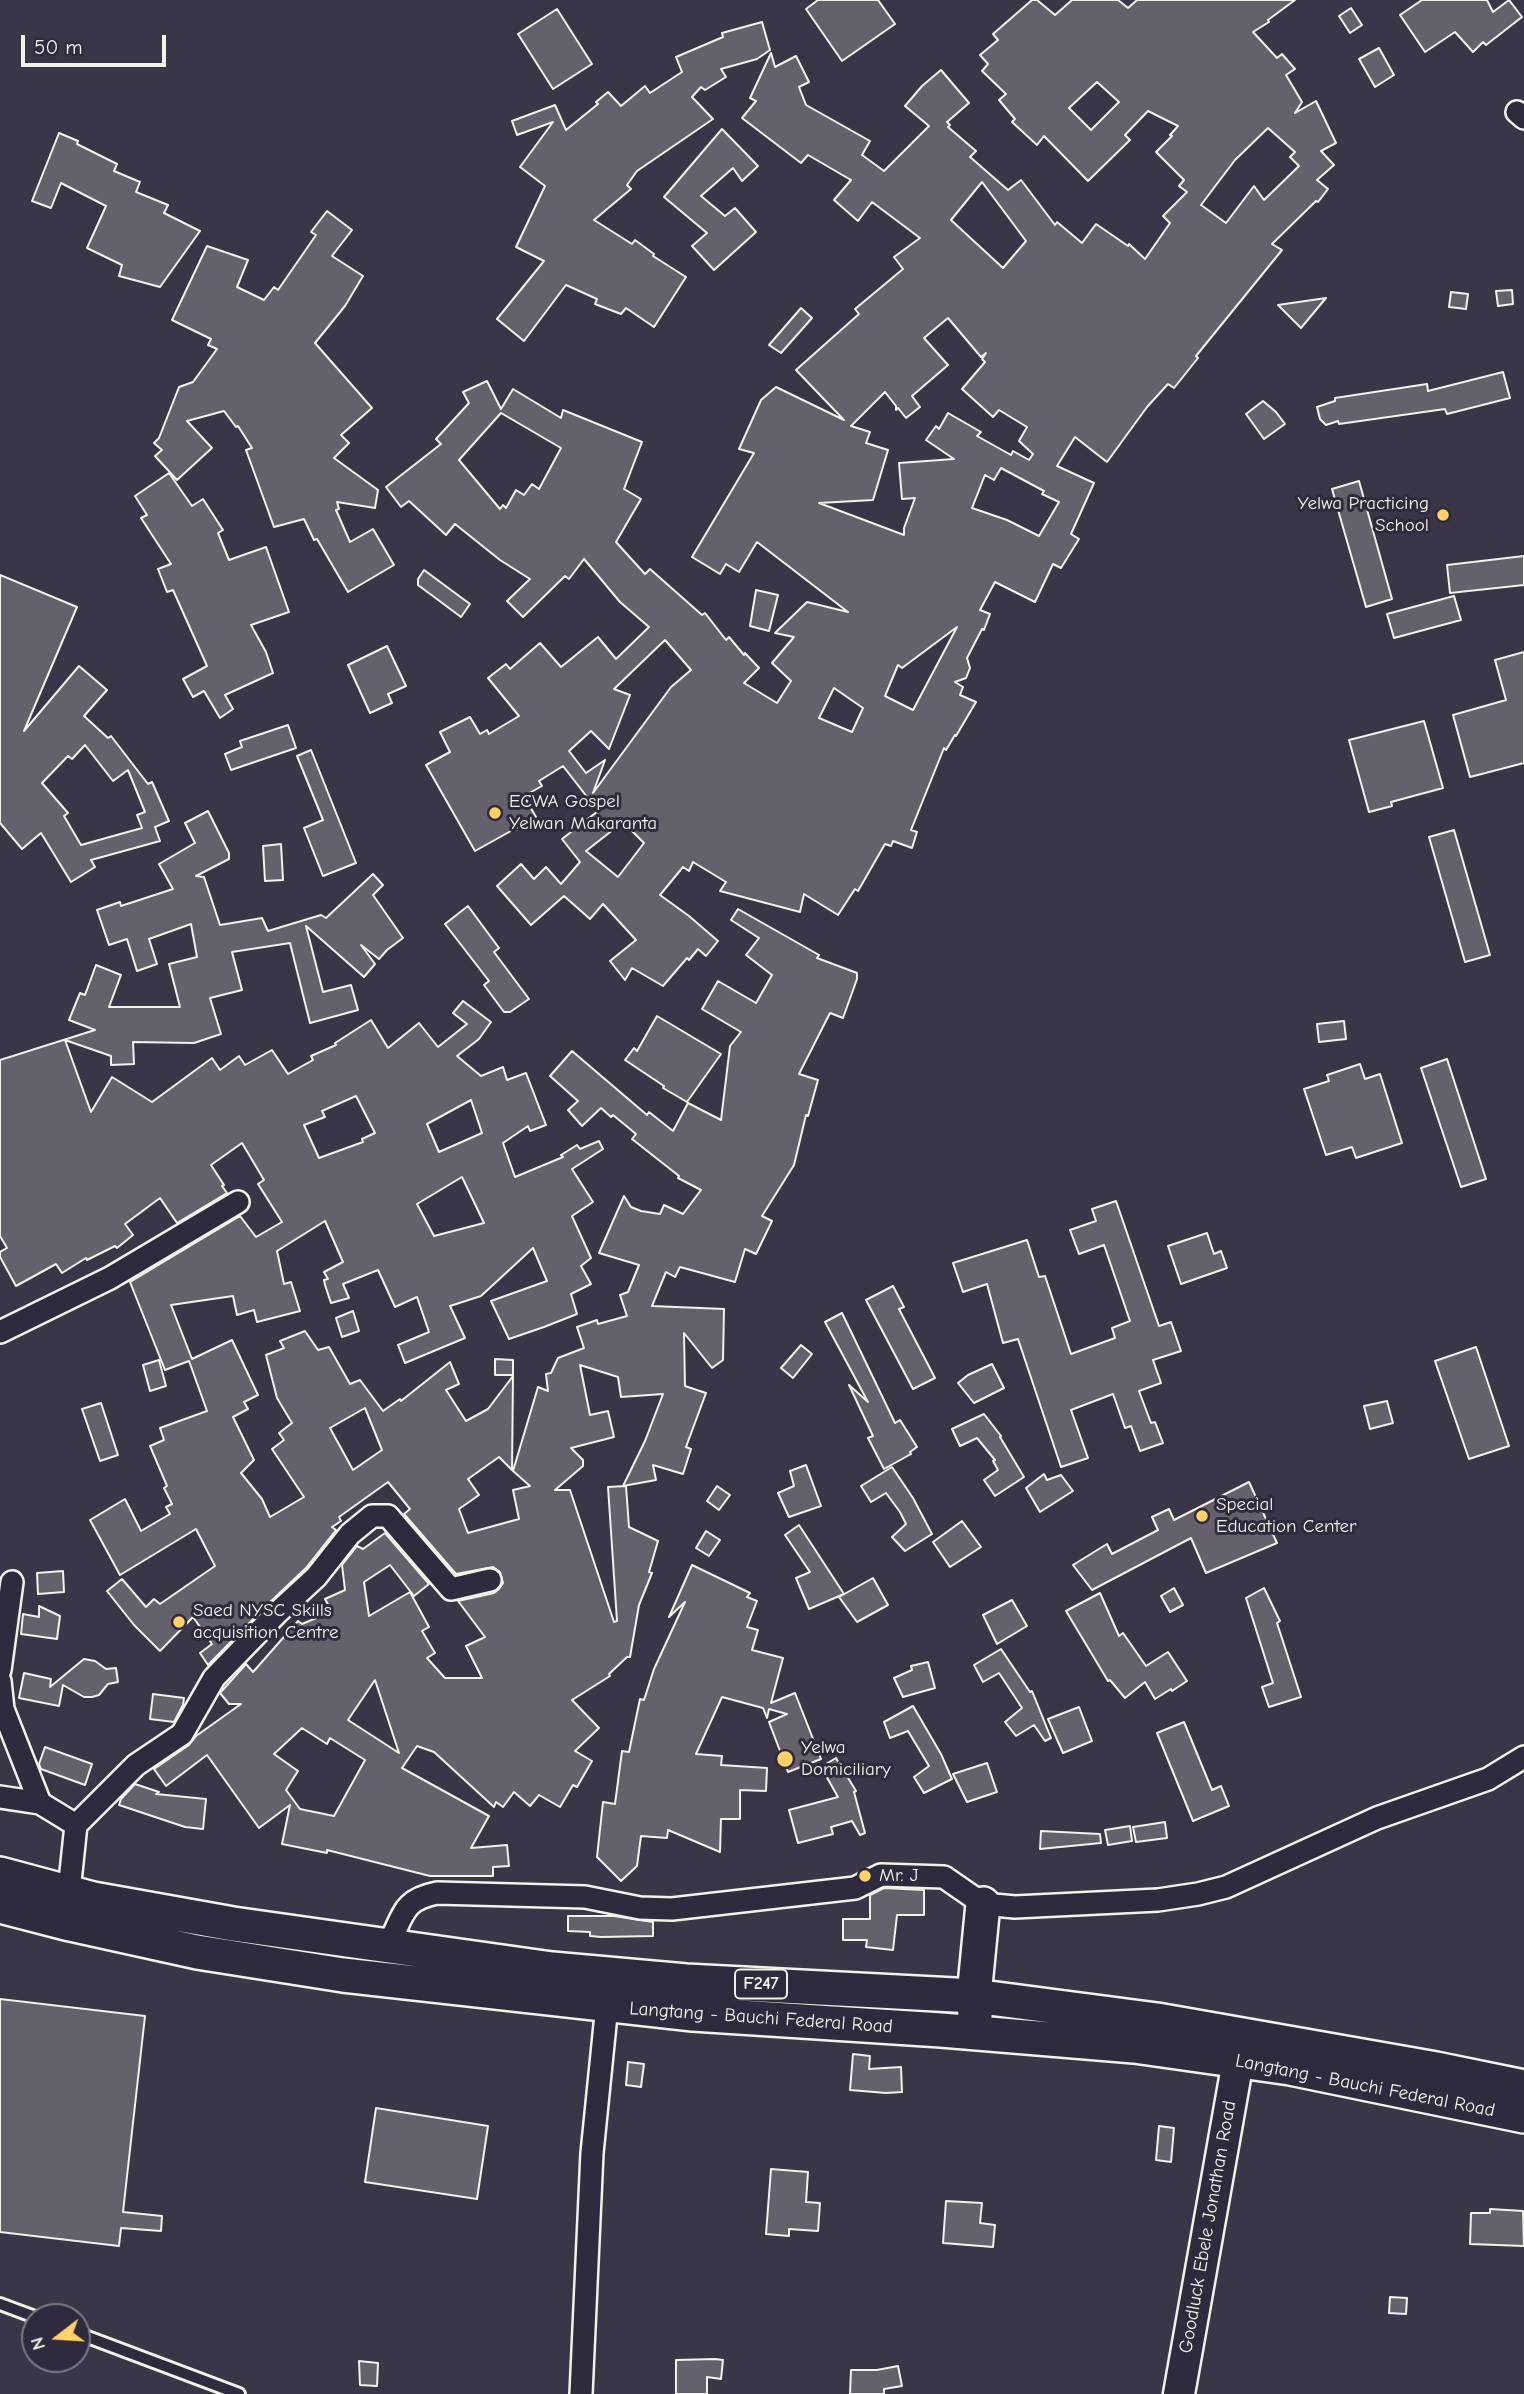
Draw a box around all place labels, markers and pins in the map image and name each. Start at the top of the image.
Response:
place label: Yelwa Practicing School [1297,493,1429,537]
marker: Yelwa Practicing School [1435,507,1451,523]
place label: ECWA Gospel Yelwan Makaranta [509,791,657,835]
marker: ECWA Gospel Yelwan Makaranta [487,805,503,821]
place label: Special Education Center [1216,1494,1356,1538]
marker: Special Education Center [1194,1508,1210,1524]
place label: Saed NYSC Skills acquisition Centre [193,1600,338,1644]
marker: Saed NYSC Skills acquisition Centre [171,1614,187,1630]
place label: Yelwa Domiciliary [801,1737,891,1781]
marker: Yelwa Domiciliary [775,1749,795,1769]
place label: Mr. J [879,1865,919,1887]
marker: Mr. J [857,1868,873,1884]

